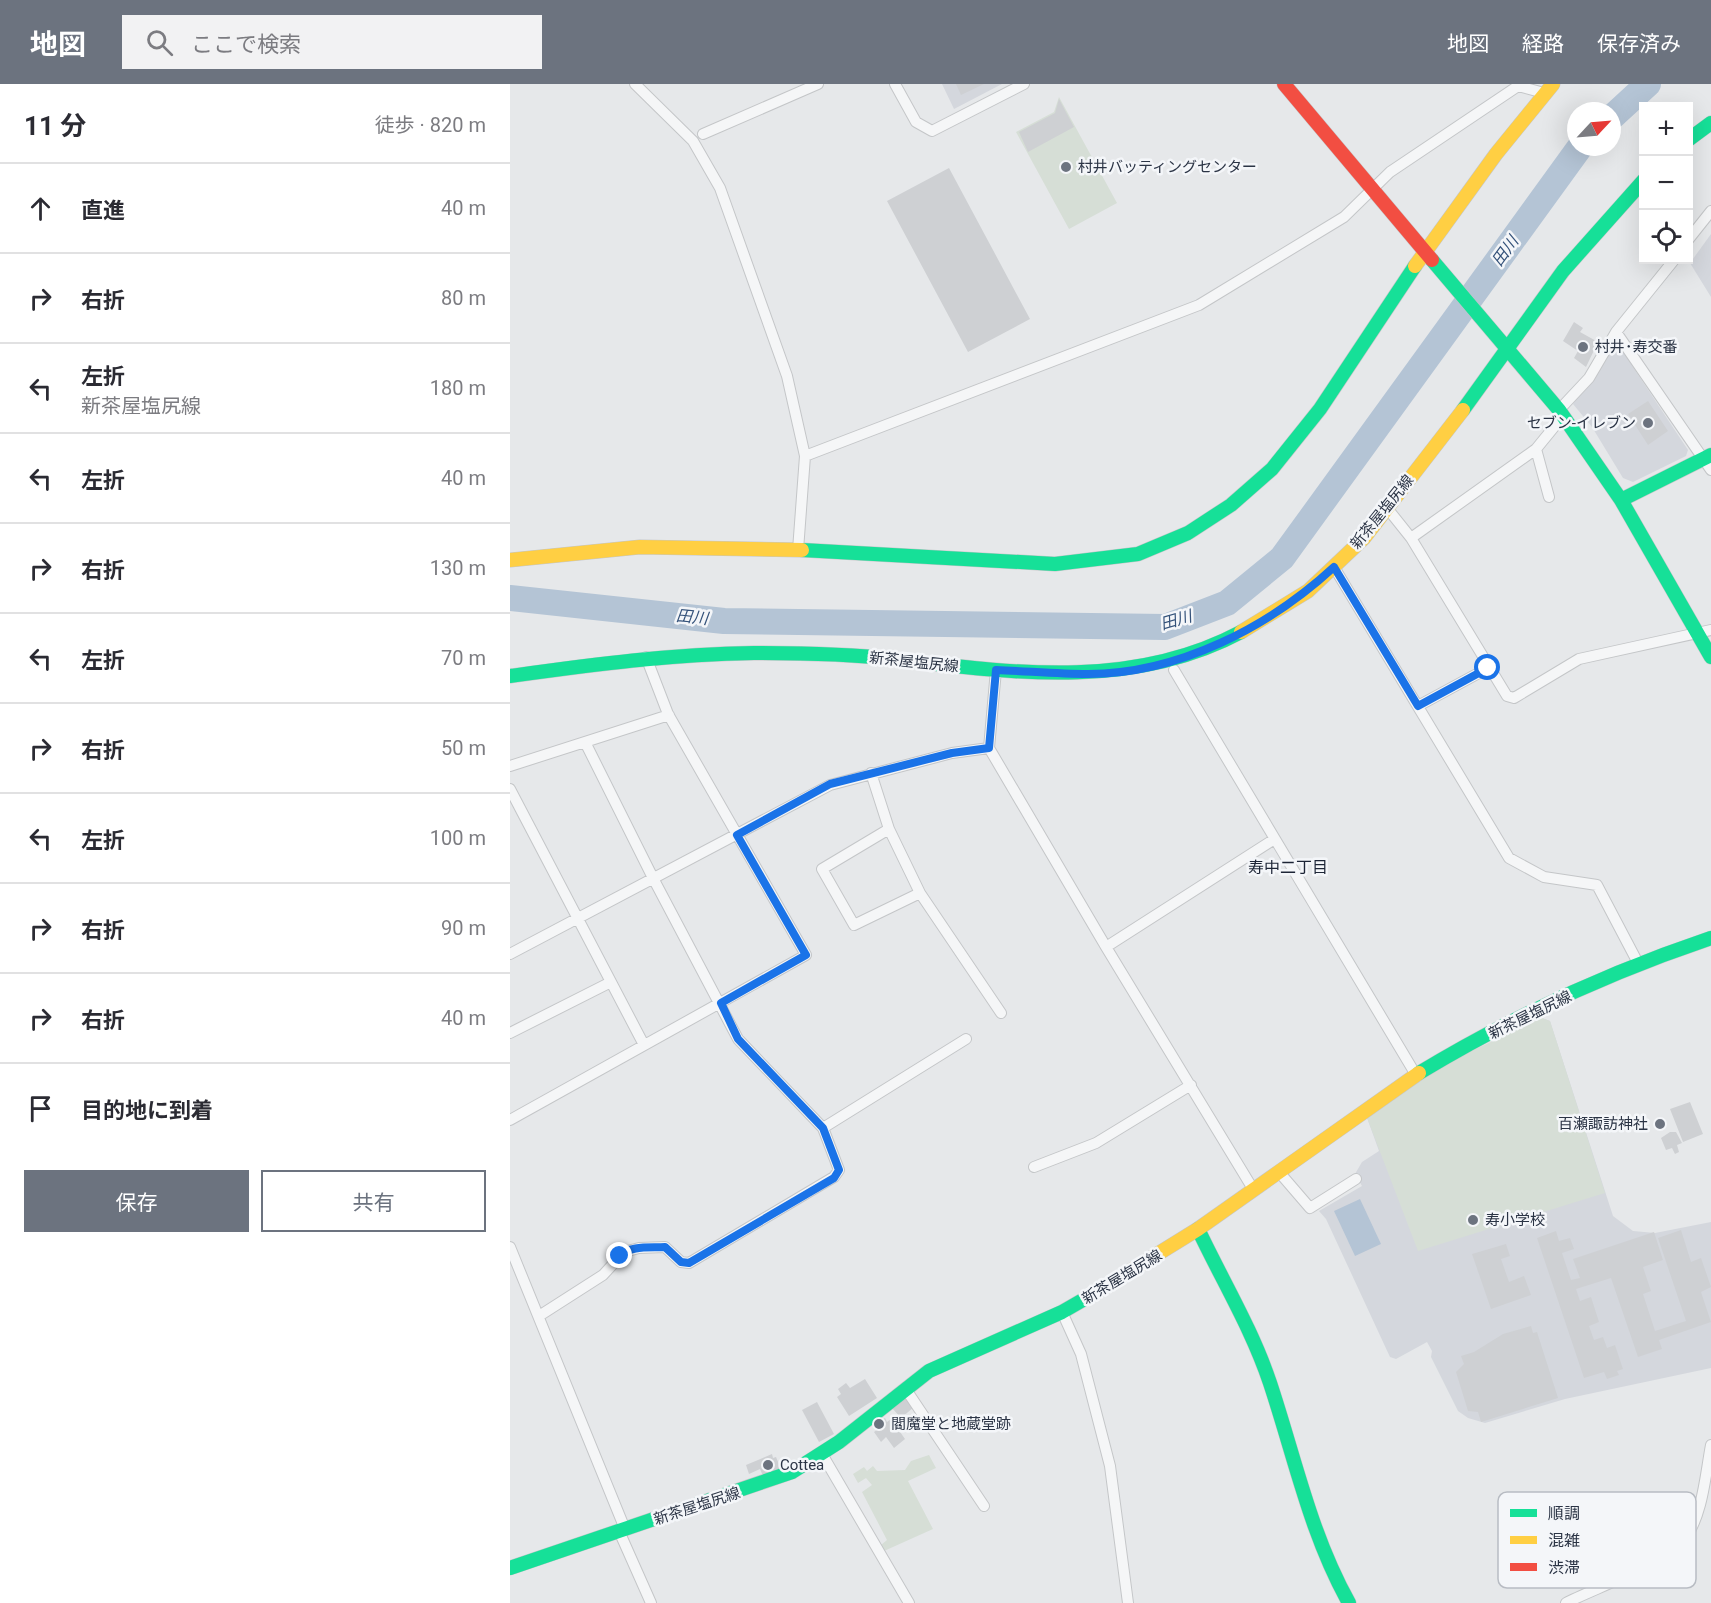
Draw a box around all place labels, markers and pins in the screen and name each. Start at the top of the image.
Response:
place label: 村井バッティングセンター [1078,158,1257,176]
marker: 村井バッティングセンター [1059,160,1073,174]
place label: 村井･寿交番 [1595,338,1678,356]
marker: 村井･寿交番 [1576,340,1590,354]
place label: セブン-イレブン [1527,414,1636,432]
marker: セブン-イレブン [1641,416,1655,430]
place label: 百瀬諏訪神社 [1558,1115,1648,1133]
marker: 百瀬諏訪神社 [1653,1117,1667,1131]
place label: 寿小学校 [1485,1211,1545,1229]
marker: 寿小学校 [1466,1213,1480,1227]
place label: 閻魔堂と地蔵堂跡 [891,1415,1011,1433]
marker: 閻魔堂と地蔵堂跡 [872,1417,886,1431]
place label: Cottea [780,1456,824,1474]
marker: Cottea [761,1458,775,1472]

